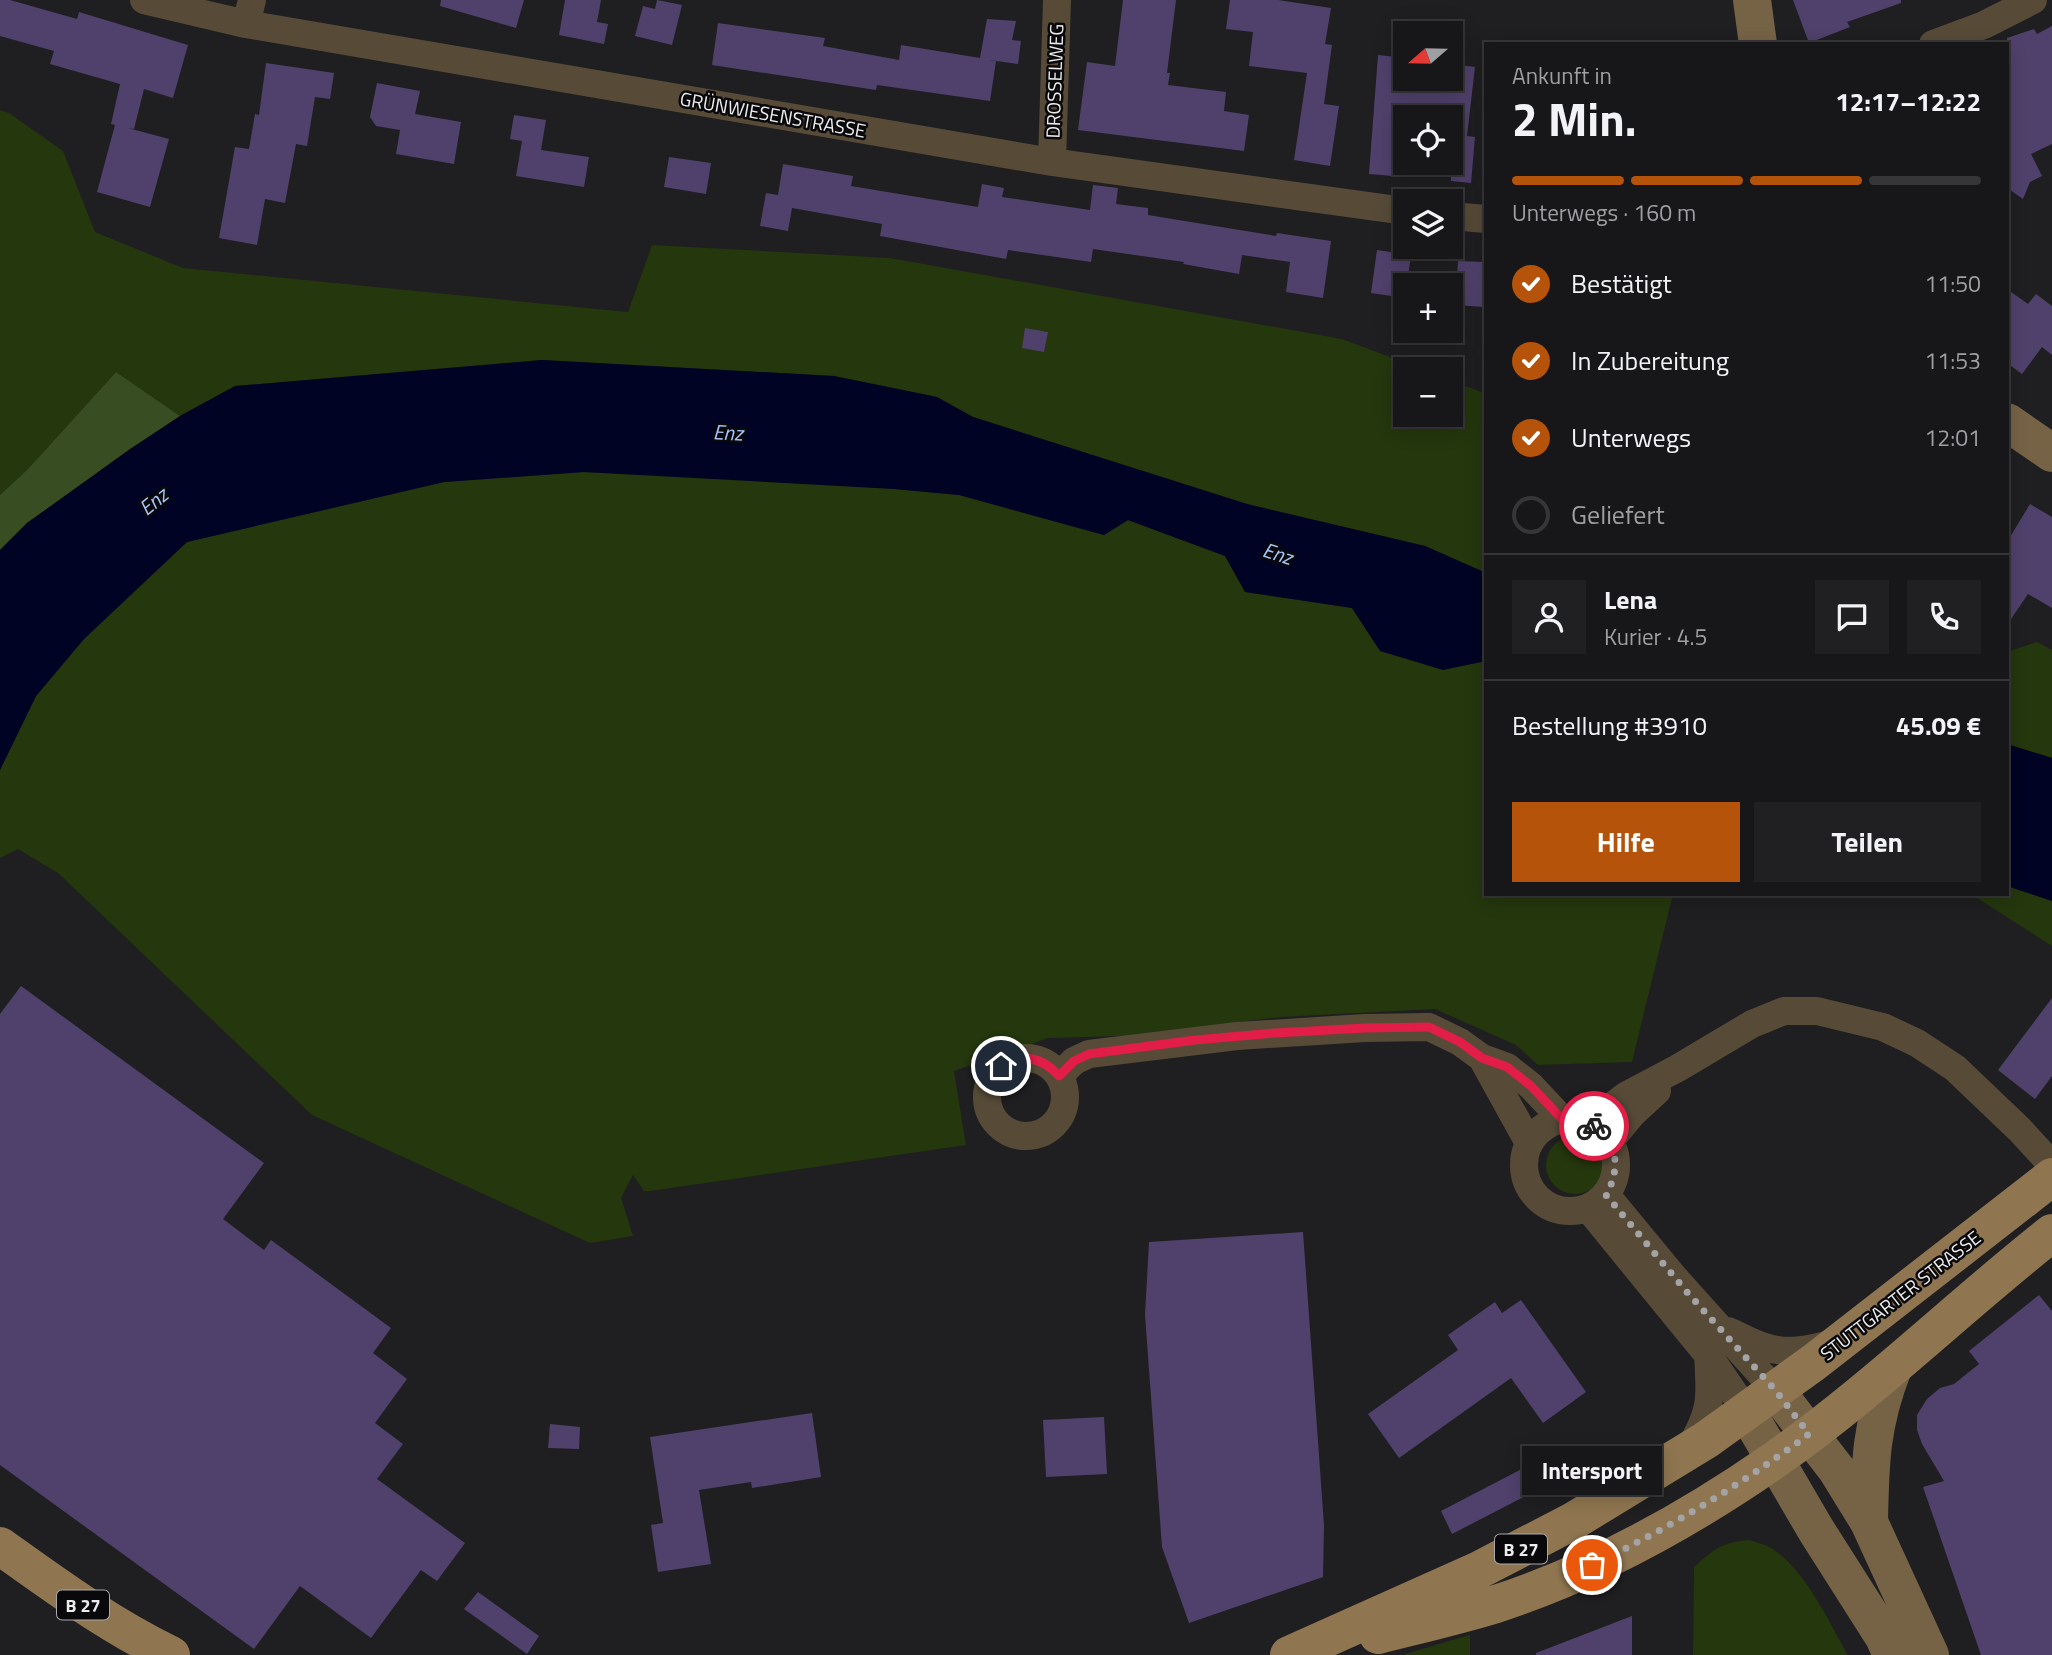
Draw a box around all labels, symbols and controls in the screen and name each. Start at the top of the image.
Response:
north arrow [1393,21,1463,91]
map controls [1393,21,1463,427]
street label: DROSSELWEG [1038,23,1070,139]
text: Ankunft in [1512,58,1612,93]
text: 12:17–12:22 [1835,82,1981,121]
street label: GRÜNWIESENSTRASSE [678,83,868,145]
text: 2 Min. [1512,84,1636,154]
button: locate [1393,105,1463,175]
button: layers [1393,189,1463,259]
text: Unterwegs · 160 m [1512,195,1696,230]
text: Bestätigt [1571,264,1672,303]
icon: check [1512,265,1550,303]
text: 11:50 [1924,266,1981,301]
button: + [1393,273,1463,343]
text: In Zubereitung [1571,341,1729,380]
icon: check [1512,342,1550,380]
text: 11:53 [1924,343,1981,378]
button: − [1393,357,1463,427]
water label: Enz [712,415,746,449]
text: Unterwegs [1571,418,1691,457]
icon: check [1512,419,1550,457]
text: 12:01 [1924,420,1981,455]
water label: Enz [131,478,176,523]
text: Geliefert [1571,495,1665,534]
water label: Enz [1259,533,1299,574]
button: person [1512,580,1586,654]
text: Lena [1604,580,1657,619]
button: chat [1815,580,1889,654]
button: phone [1907,580,1981,654]
text: Kurier · 4.5 [1604,619,1707,654]
text: Bestellung #3910 [1512,706,1707,745]
text: 45.09 € [1896,706,1981,745]
button: Hilfe [1512,802,1740,882]
button: Teilen [1754,802,1981,882]
pin [971,1036,1031,1096]
icon: home [982,1047,1020,1085]
courier [1559,1091,1629,1161]
icon: bike [1575,1107,1613,1145]
street label: STUTTGARTER STRASSE [1813,1223,1987,1367]
callout: Intersport [1522,1446,1662,1495]
text: Intersport [1542,1453,1642,1488]
road number: B 27 [1495,1534,1547,1564]
pin [1562,1535,1622,1595]
icon: bag [1573,1546,1611,1584]
road number: B 27 [57,1590,109,1620]

